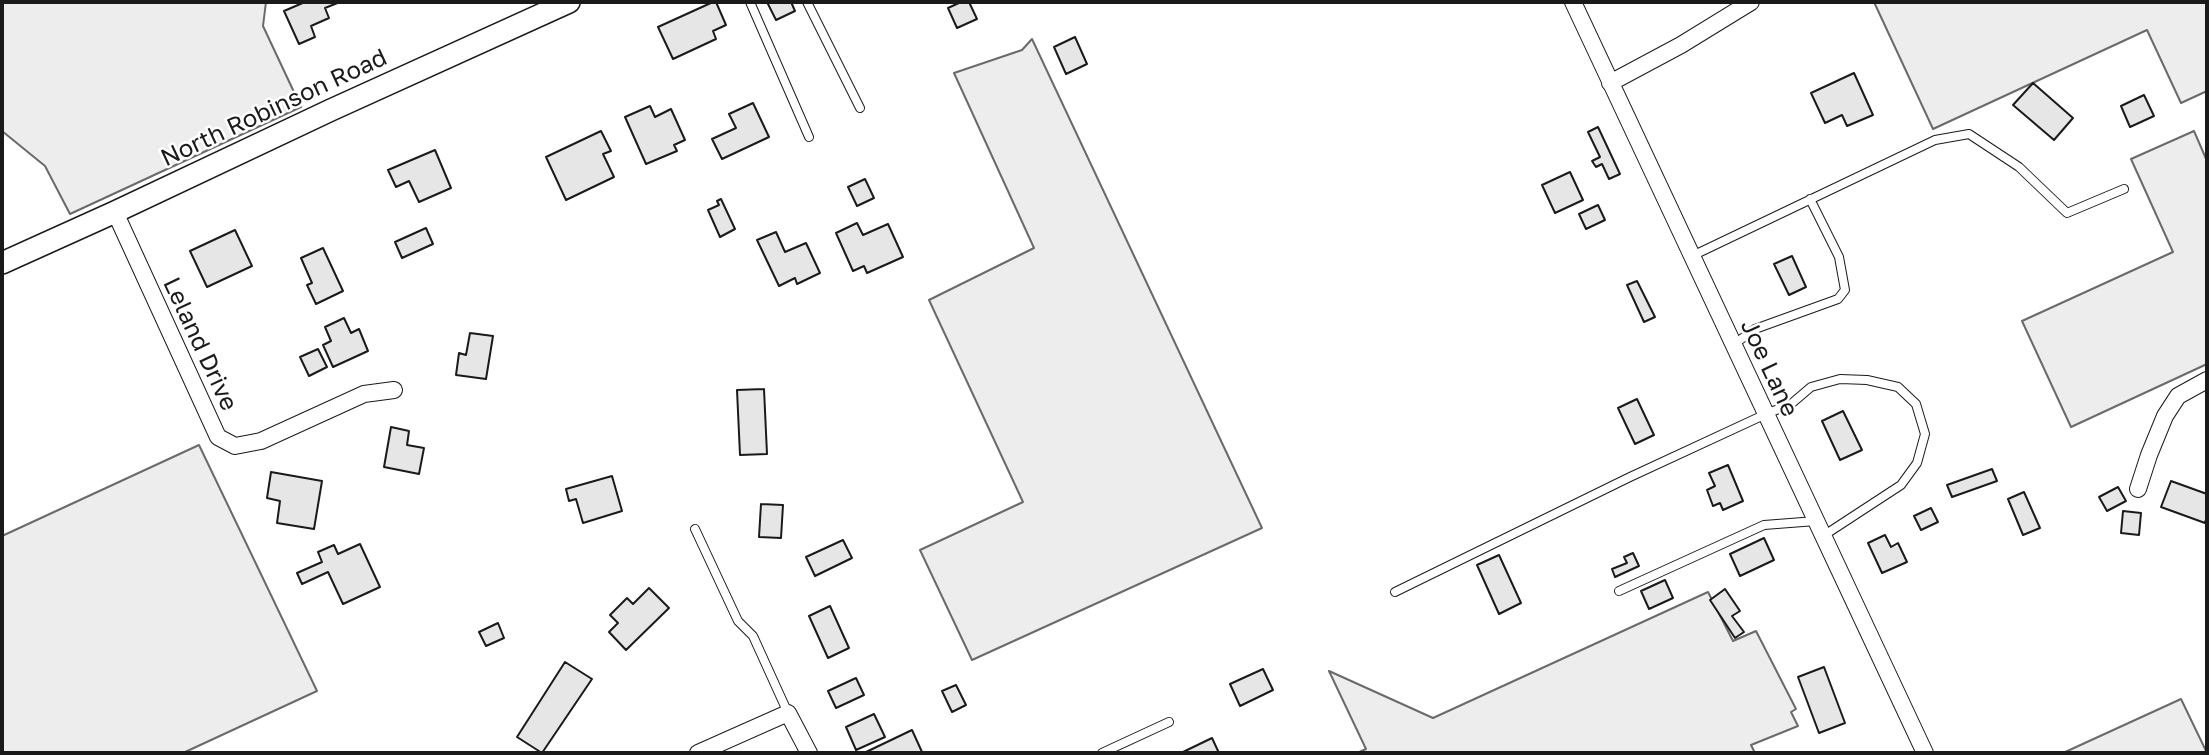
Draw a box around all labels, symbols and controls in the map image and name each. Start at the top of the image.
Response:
street label: North Robinson Road [156,43,392,173]
street label: Leland Drive [157,273,243,415]
street label: Joe Lane [1734,315,1804,421]

